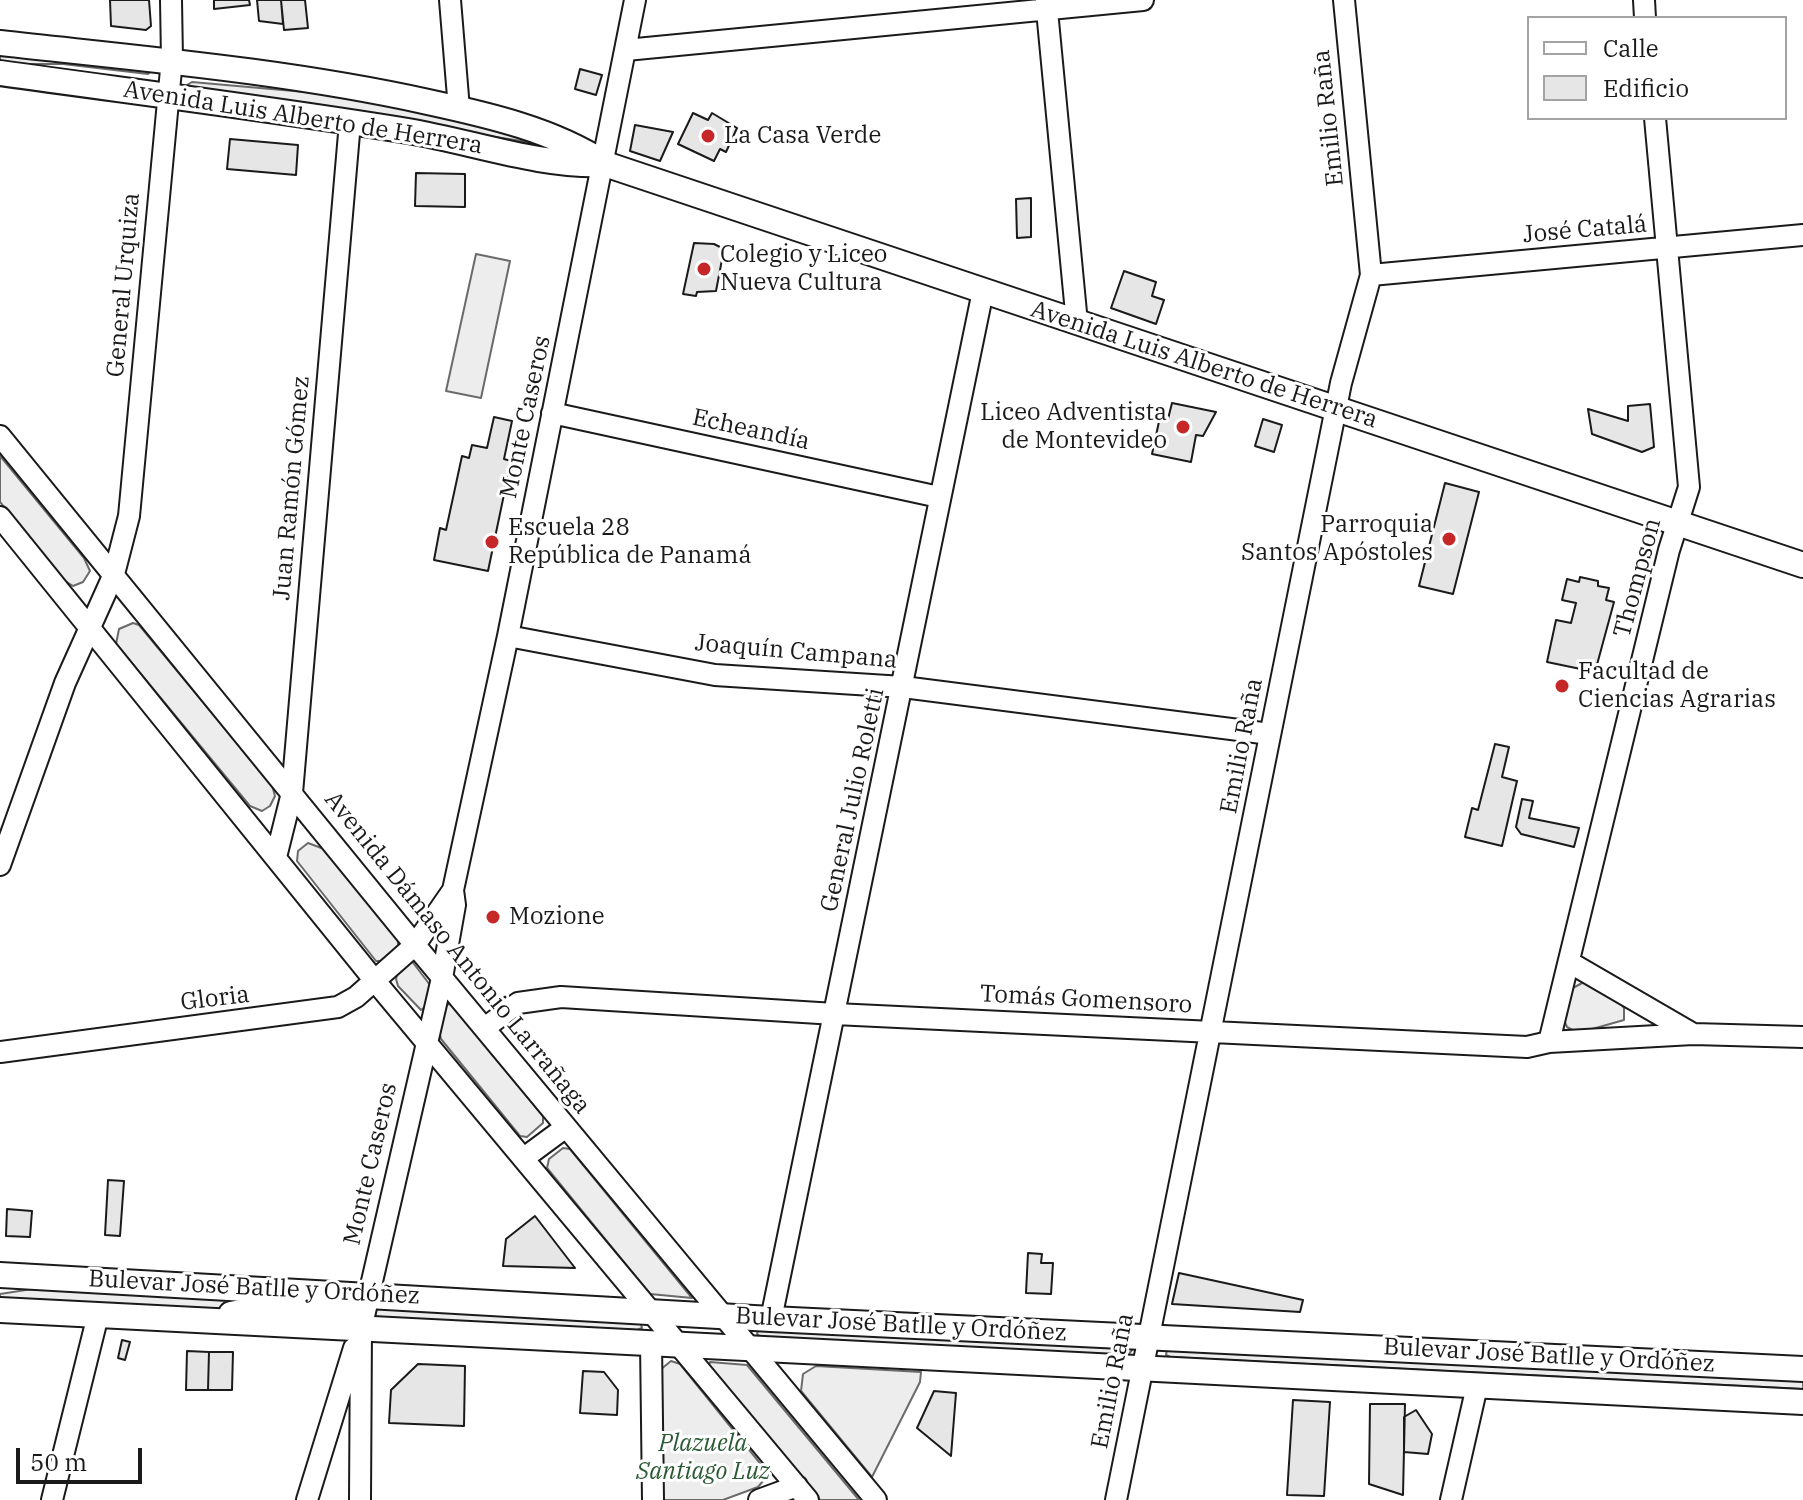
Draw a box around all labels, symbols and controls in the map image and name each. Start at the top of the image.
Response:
legend [1527,16,1787,120]
text: Calle [1603,32,1659,64]
street label: Emilio Raña [1308,48,1350,188]
text: Edificio [1603,72,1689,104]
street label: Avenida Luis Alberto de Herrera [121,75,485,161]
place label: La Casa Verde [724,122,881,150]
marker: La Casa Verde [699,127,717,145]
street label: General Urquiza [102,191,146,379]
street label: José Catalá [1522,210,1648,250]
place label: Colegio y Liceo Nueva Cultura [720,241,887,297]
marker: Colegio y Liceo Nueva Cultura [695,260,713,278]
street label: Avenida Luis Alberto de Herrera [1027,295,1381,435]
street label: Monte Caseros [495,333,557,501]
street label: Juan Ramón Gómez [268,375,316,601]
place label: Liceo Adventista de Montevideo [980,399,1167,455]
street label: Echeandía [690,404,812,456]
marker: Liceo Adventista de Montevideo [1174,418,1192,436]
place label: Parroquia Santos Apóstoles [1241,511,1433,567]
place label: Escuela 28 República de Panamá [508,514,751,570]
street label: Thompson [1608,515,1668,641]
marker: Parroquia Santos Apóstoles [1440,530,1458,548]
marker: Escuela 28 República de Panamá [483,533,501,551]
street label: Joaquín Campana [694,629,898,675]
place label: Facultad de Ciencias Agrarias [1578,658,1776,714]
street label: Emilio Raña [1215,676,1269,816]
marker: Facultad de Ciencias Agrarias [1553,677,1571,695]
street label: General Julio Roletti [815,685,891,915]
street label: Avenida Dámaso Antonio Larrañaga [318,786,596,1120]
place label: Mozione [509,903,605,931]
marker: Mozione [484,908,502,926]
street label: Gloria [179,980,251,1018]
street label: Tomás Gomensoro [979,980,1193,1020]
street label: Monte Caseros [338,1080,404,1248]
street label: Bulevar José Batlle y Ordóñez [88,1265,420,1311]
street label: Bulevar José Batlle y Ordóñez [735,1302,1067,1348]
street label: Emilio Raña [1086,1311,1140,1451]
street label: Bulevar José Batlle y Ordóñez [1383,1333,1715,1379]
park label: Plazuela Santiago Luz [636,1430,770,1486]
scale bar [20,1432,146,1482]
text: 50 m [30,1446,87,1478]

